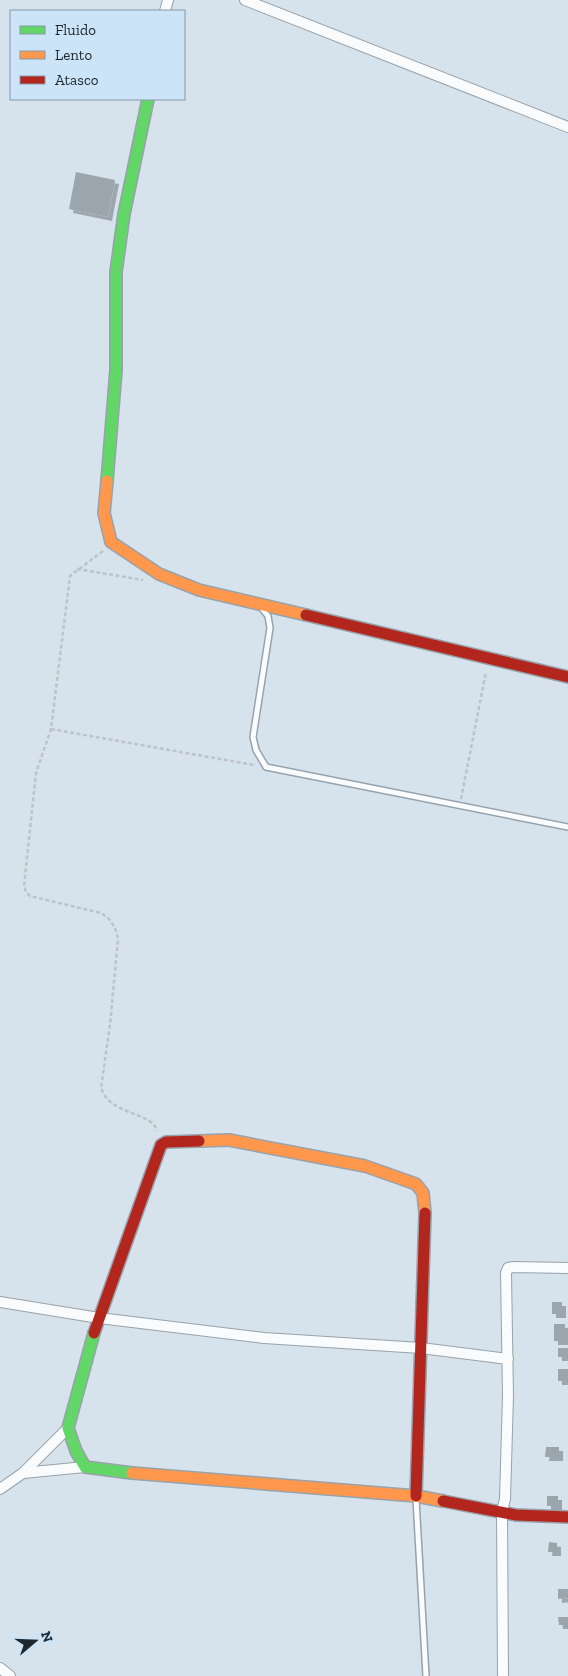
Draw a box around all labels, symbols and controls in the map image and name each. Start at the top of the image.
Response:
legend [10,10,185,100]
text: Fluido [55,21,96,39]
text: Lento [55,46,92,64]
text: Atasco [55,71,99,89]
north arrow [10,1616,60,1666]
text: N [37,1629,57,1645]

